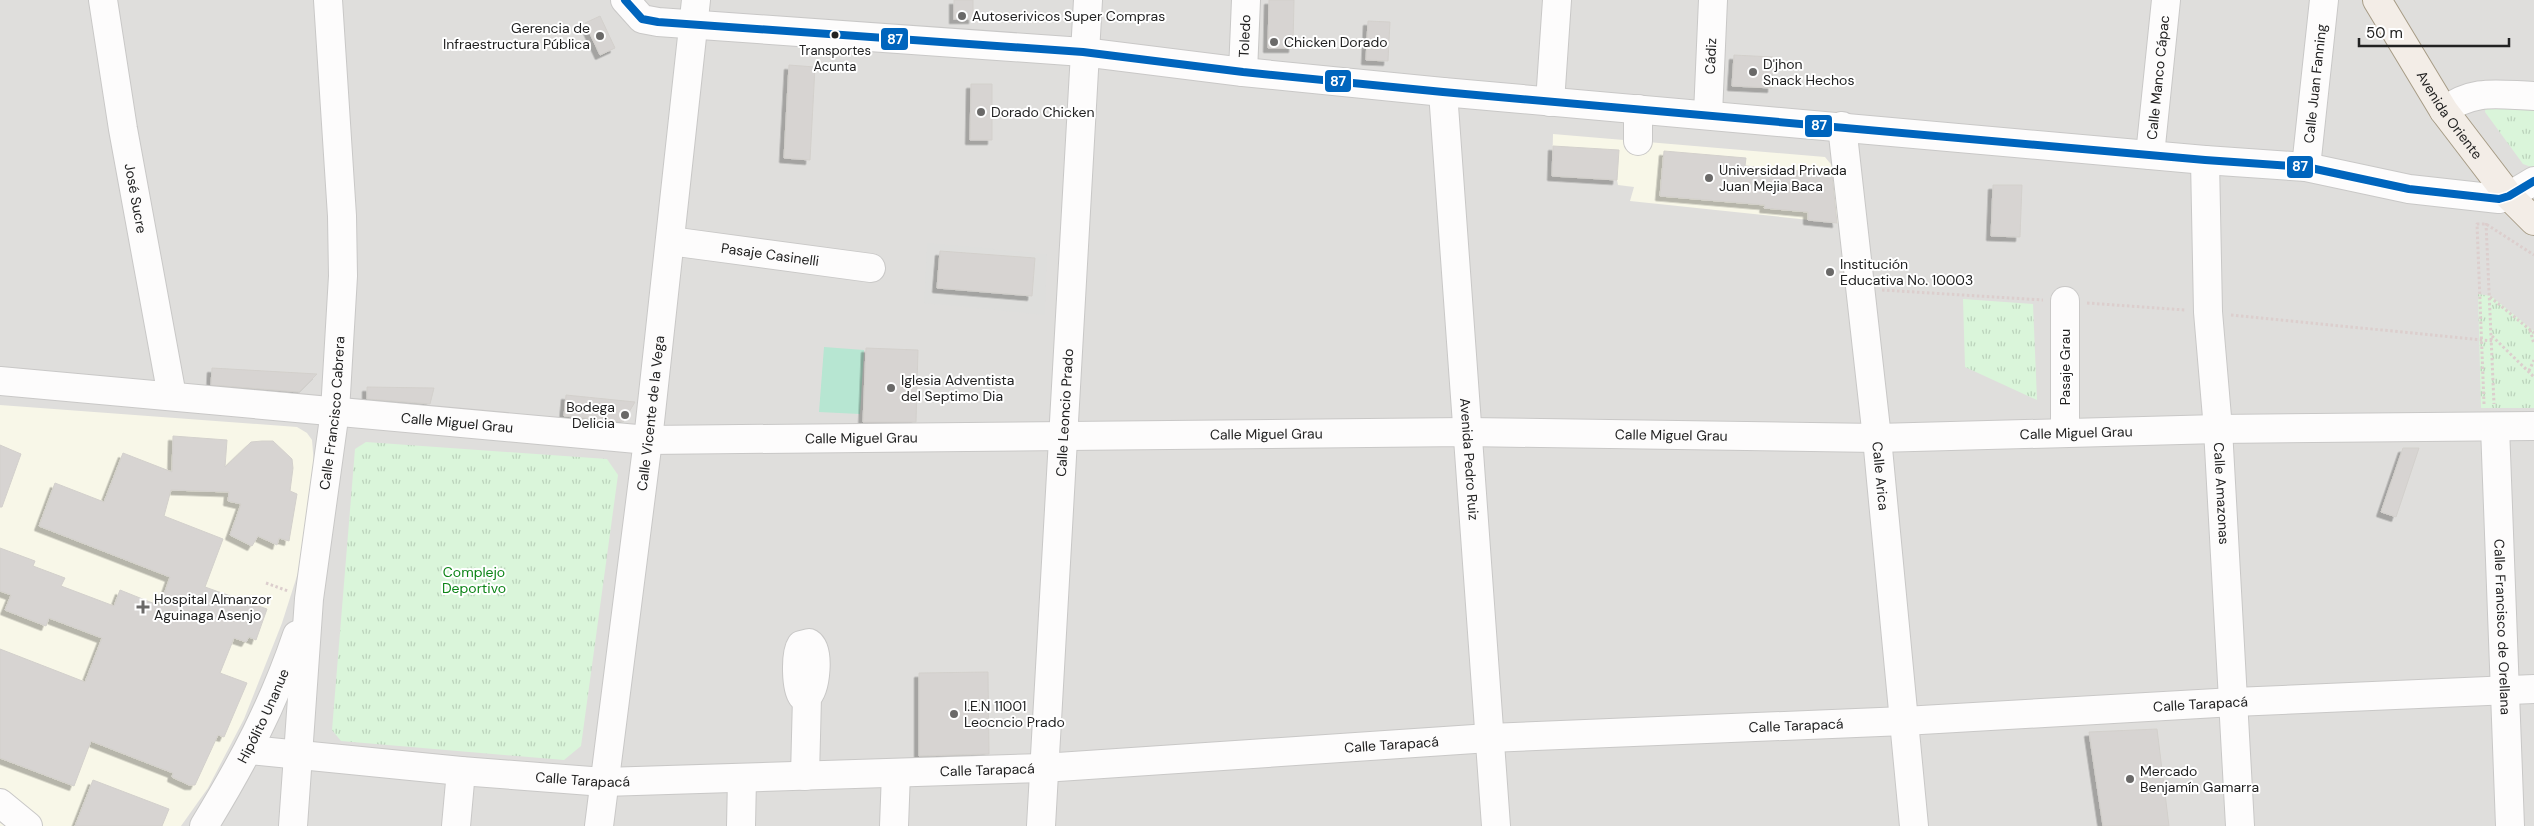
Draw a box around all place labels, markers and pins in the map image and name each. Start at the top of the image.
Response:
place label: Autoserivicos Super Compras [972,7,1165,25]
marker: Autoserivicos Super Compras [956,10,968,22]
place label: Gerencia de Infraestructura Pública [443,19,590,53]
marker: Gerencia de Infraestructura Pública [594,30,606,42]
marker: Transportes Acunta [830,30,840,40]
place label: Chicken Dorado [1284,33,1388,51]
marker: Chicken Dorado [1268,36,1280,48]
place label: Transportes Acunta [799,42,871,75]
place label: D'jhon Snack Hechos [1763,55,1854,89]
marker: D'jhon Snack Hechos [1747,66,1759,78]
place label: Dorado Chicken [991,103,1095,121]
marker: Dorado Chicken [975,106,987,118]
place label: Universidad Privada Juan Mejia Baca [1719,161,1847,195]
marker: Universidad Privada Juan Mejia Baca [1703,172,1715,184]
place label: Institución Educativa No. 10003 [1840,255,1973,289]
marker: Institución Educativa No. 10003 [1824,266,1836,278]
place label: Iglesia Adventista del Septimo Dia [901,371,1014,405]
marker: Iglesia Adventista del Septimo Dia [885,382,897,394]
place label: Bodega Delicia [566,398,615,432]
marker: Bodega Delicia [619,409,631,421]
place label: Hospital Almanzor Aguinaga Asenjo [154,590,271,624]
marker: Hospital Almanzor Aguinaga Asenjo [136,600,150,614]
place label: I.E.N 11001 Leocncio Prado [964,697,1065,731]
marker: I.E.N 11001 Leocncio Prado [948,708,960,720]
place label: Mercado Benjamín Gamarra [2140,762,2259,796]
marker: Mercado Benjamín Gamarra [2124,773,2136,785]

